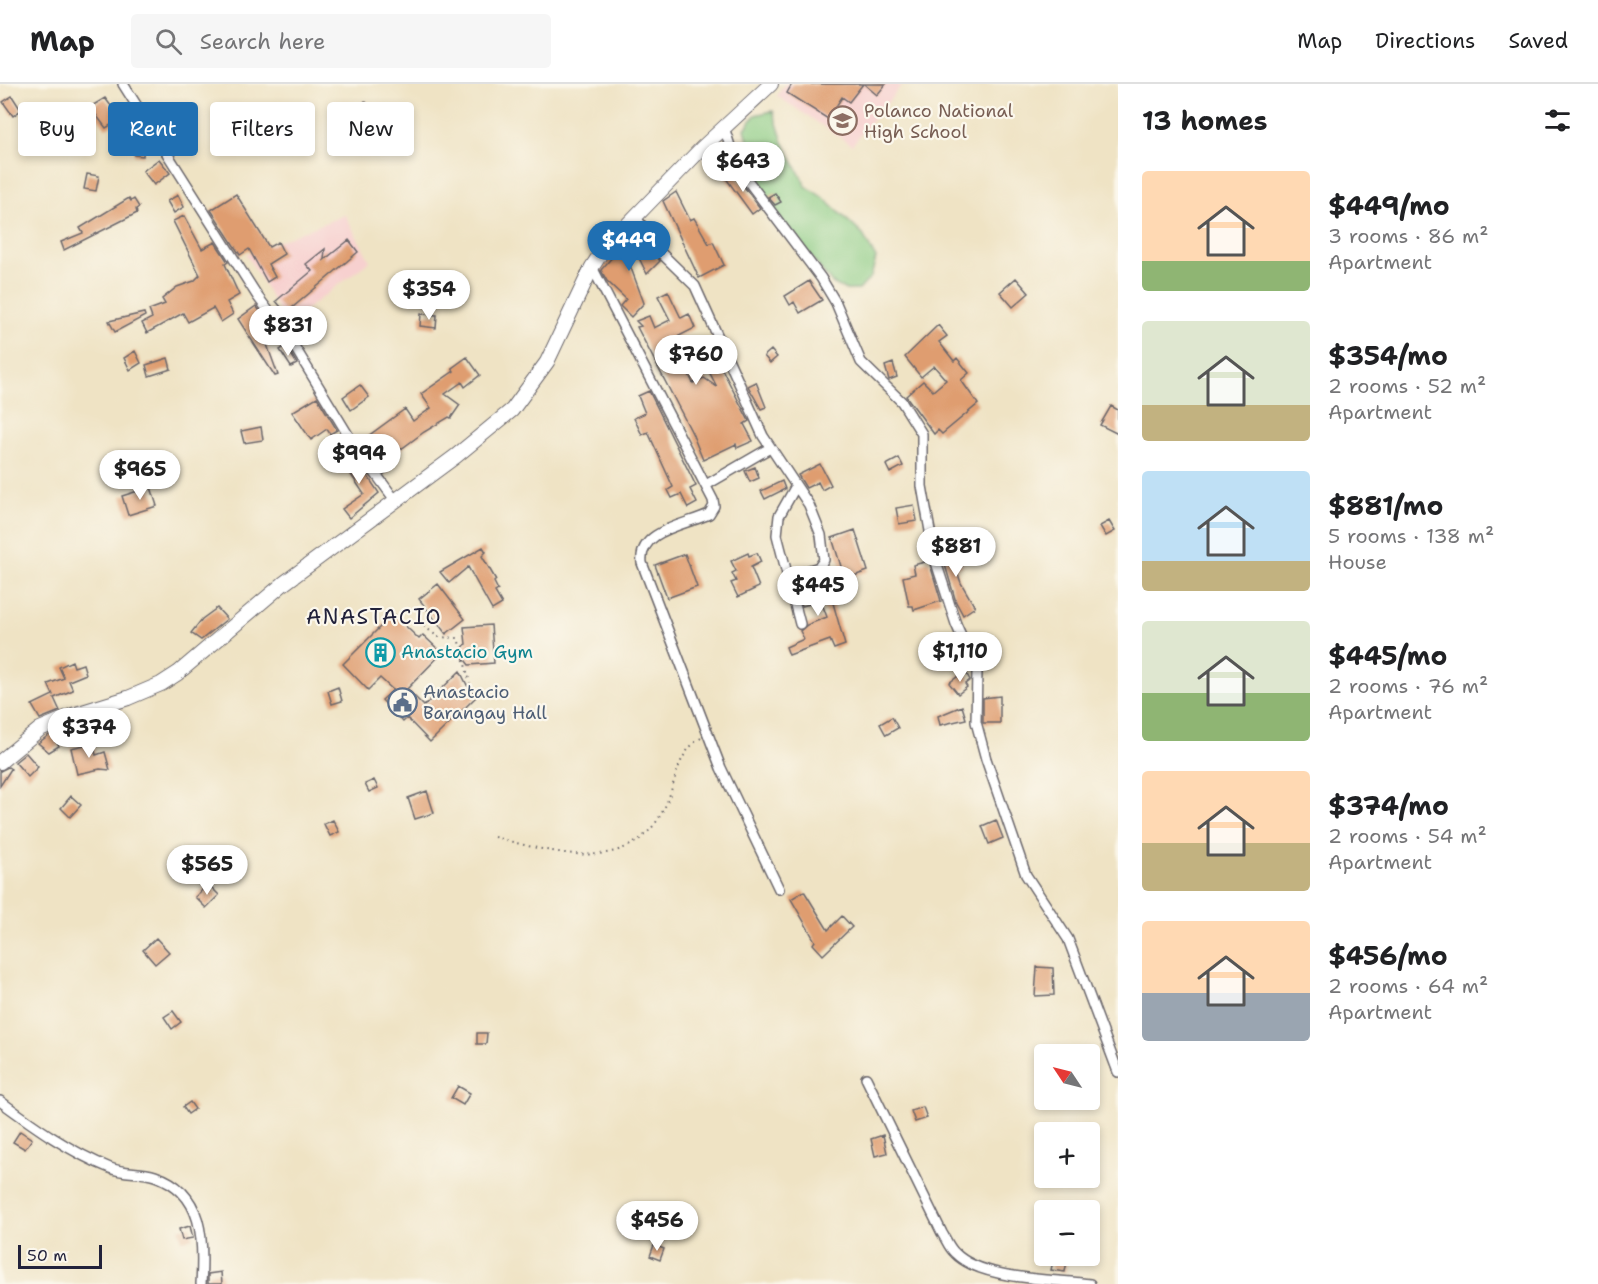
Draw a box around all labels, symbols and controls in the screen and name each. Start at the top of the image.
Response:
search box [131,14,551,68]
text: Map [30,22,95,60]
icon: search [152,25,185,58]
text: Search here [200,27,325,56]
text: Map [1297,27,1342,55]
text: Directions [1375,27,1475,55]
text: Saved [1508,27,1568,55]
place label: Polanco National High School [864,99,1014,144]
chip: Buy [18,102,96,156]
chip: Rent [108,102,198,156]
chip: Filters [210,102,315,156]
chip: New [327,102,414,156]
text: 13 homes [1142,103,1268,138]
icon: filters [1541,104,1574,137]
school or university icon: Polanco National High School [827,105,859,137]
pin: $643 [707,142,779,193]
text: $643 [716,148,770,174]
text: $449/mo [1328,188,1450,223]
icon: home [1190,195,1262,267]
pin: $449 [593,221,665,272]
text: 3 rooms · 86 m² [1328,223,1488,249]
text: $449 [601,227,657,253]
text: Apartment [1328,249,1432,275]
pin: $354 [393,270,465,321]
text: $354 [402,276,456,302]
pin: $831 [252,306,324,357]
text: $831 [263,312,313,338]
pin: $760 [660,335,732,386]
text: $354/mo [1328,338,1448,373]
text: $760 [668,341,724,367]
icon: home [1190,345,1262,417]
text: 2 rooms · 52 m² [1328,373,1486,399]
text: Apartment [1328,399,1432,425]
pin: $994 [323,434,395,485]
text: $994 [332,440,386,466]
pin: $965 [104,450,176,501]
text: $965 [113,456,167,482]
text: $881/mo [1328,488,1443,523]
icon: home [1190,495,1262,567]
text: 5 rooms · 138 m² [1328,523,1494,549]
pin: $881 [920,527,992,578]
text: $881 [931,533,981,559]
text: House [1328,549,1387,575]
pin: $445 [782,566,854,617]
text: $445 [791,572,845,598]
district label: ANASTACIO [306,603,442,631]
pin: $1,110 [911,632,1009,683]
building icon: Anastacio Gym [364,636,396,668]
text: $1,110 [932,638,988,664]
text: $445/mo [1328,638,1447,673]
place label: Anastacio Gym [401,640,533,664]
icon: home [1190,645,1262,717]
text: 2 rooms · 76 m² [1328,673,1488,699]
place label: Anastacio Barangay Hall [423,680,548,725]
public building icon: Anastacio Barangay Hall [386,686,418,718]
text: Apartment [1328,699,1432,725]
pin: $374 [53,708,125,759]
text: $374 [62,714,116,740]
text: $374/mo [1328,788,1449,823]
icon: home [1190,795,1262,867]
text: 2 rooms · 54 m² [1328,823,1487,849]
pin: $565 [171,845,243,896]
text: Apartment [1328,849,1432,875]
text: $565 [181,851,233,877]
text: $456/mo [1328,938,1448,973]
icon: home [1190,945,1262,1017]
text: 2 rooms · 64 m² [1328,973,1488,999]
text: Apartment [1328,999,1432,1025]
north arrow [1034,1044,1100,1110]
map controls [1034,1044,1100,1266]
button: + [1034,1122,1100,1188]
button: − [1034,1200,1100,1266]
pin: $456 [621,1201,693,1252]
text: $456 [630,1207,684,1233]
scale bar [18,1242,102,1270]
text: 50 m [27,1245,67,1266]

